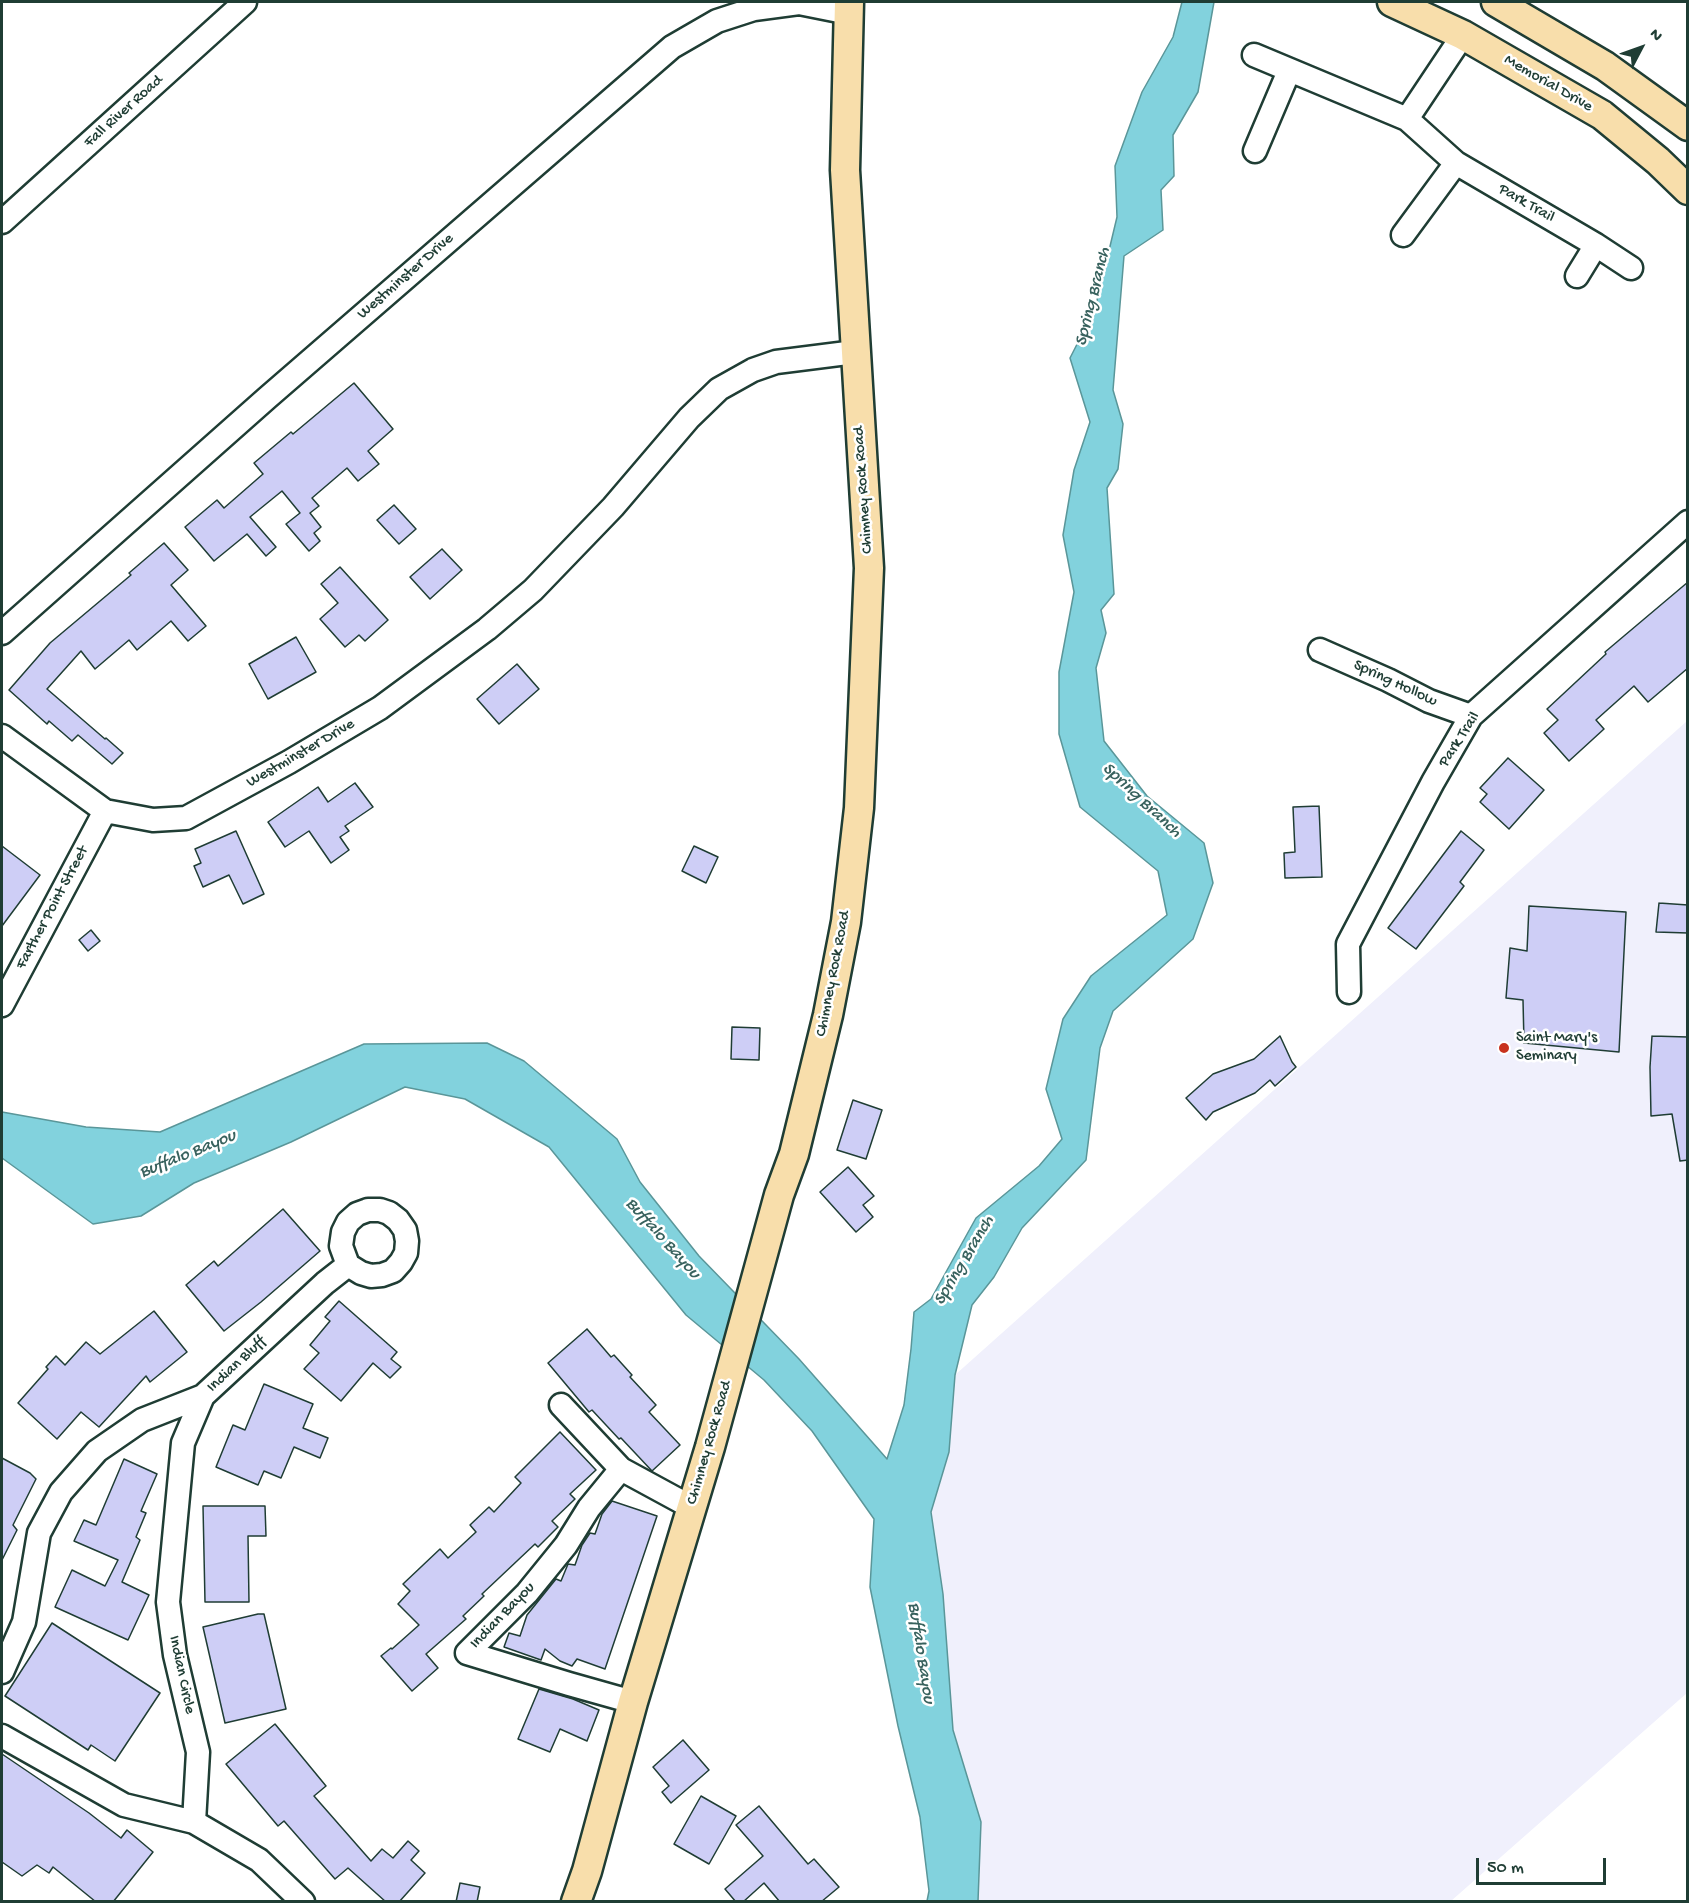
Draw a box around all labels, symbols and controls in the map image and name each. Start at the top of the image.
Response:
north arrow [1611,18,1671,78]
text: N [1644,26,1666,46]
street label: Memorial Drive [1500,51,1596,117]
street label: Fall River Road [81,72,167,152]
street label: Park Trail [1494,180,1558,228]
street label: Westminster Drive [354,230,458,324]
water label: Spring Branch [1071,246,1117,348]
street label: Chimney Rock Road [850,426,878,554]
street label: Spring Hollow [1350,656,1440,712]
street label: Park Trail [1435,709,1485,771]
street label: Westminster Drive [243,715,359,793]
water label: Spring Branch [1097,759,1185,843]
street label: Farther Point Street [12,843,94,973]
street label: Chimney Rock Road [812,910,856,1038]
place label: Saint Mary's Seminary [1516,1029,1597,1067]
marker: Saint Mary's Seminary [1497,1041,1511,1055]
water label: Buffalo Bayou [137,1126,239,1184]
water label: Buffalo Bayou [620,1194,704,1284]
water label: Spring Branch [930,1212,1000,1310]
street label: Indian Bluff [204,1333,270,1397]
street label: Chimney Rock Road [683,1379,737,1507]
street label: Indian Bayou [466,1579,540,1653]
water label: Buffalo Bayou [901,1601,939,1705]
street label: Indian Circle [163,1634,199,1716]
scale bar [1479,1846,1610,1884]
text: 50 m [1487,1858,1524,1879]

